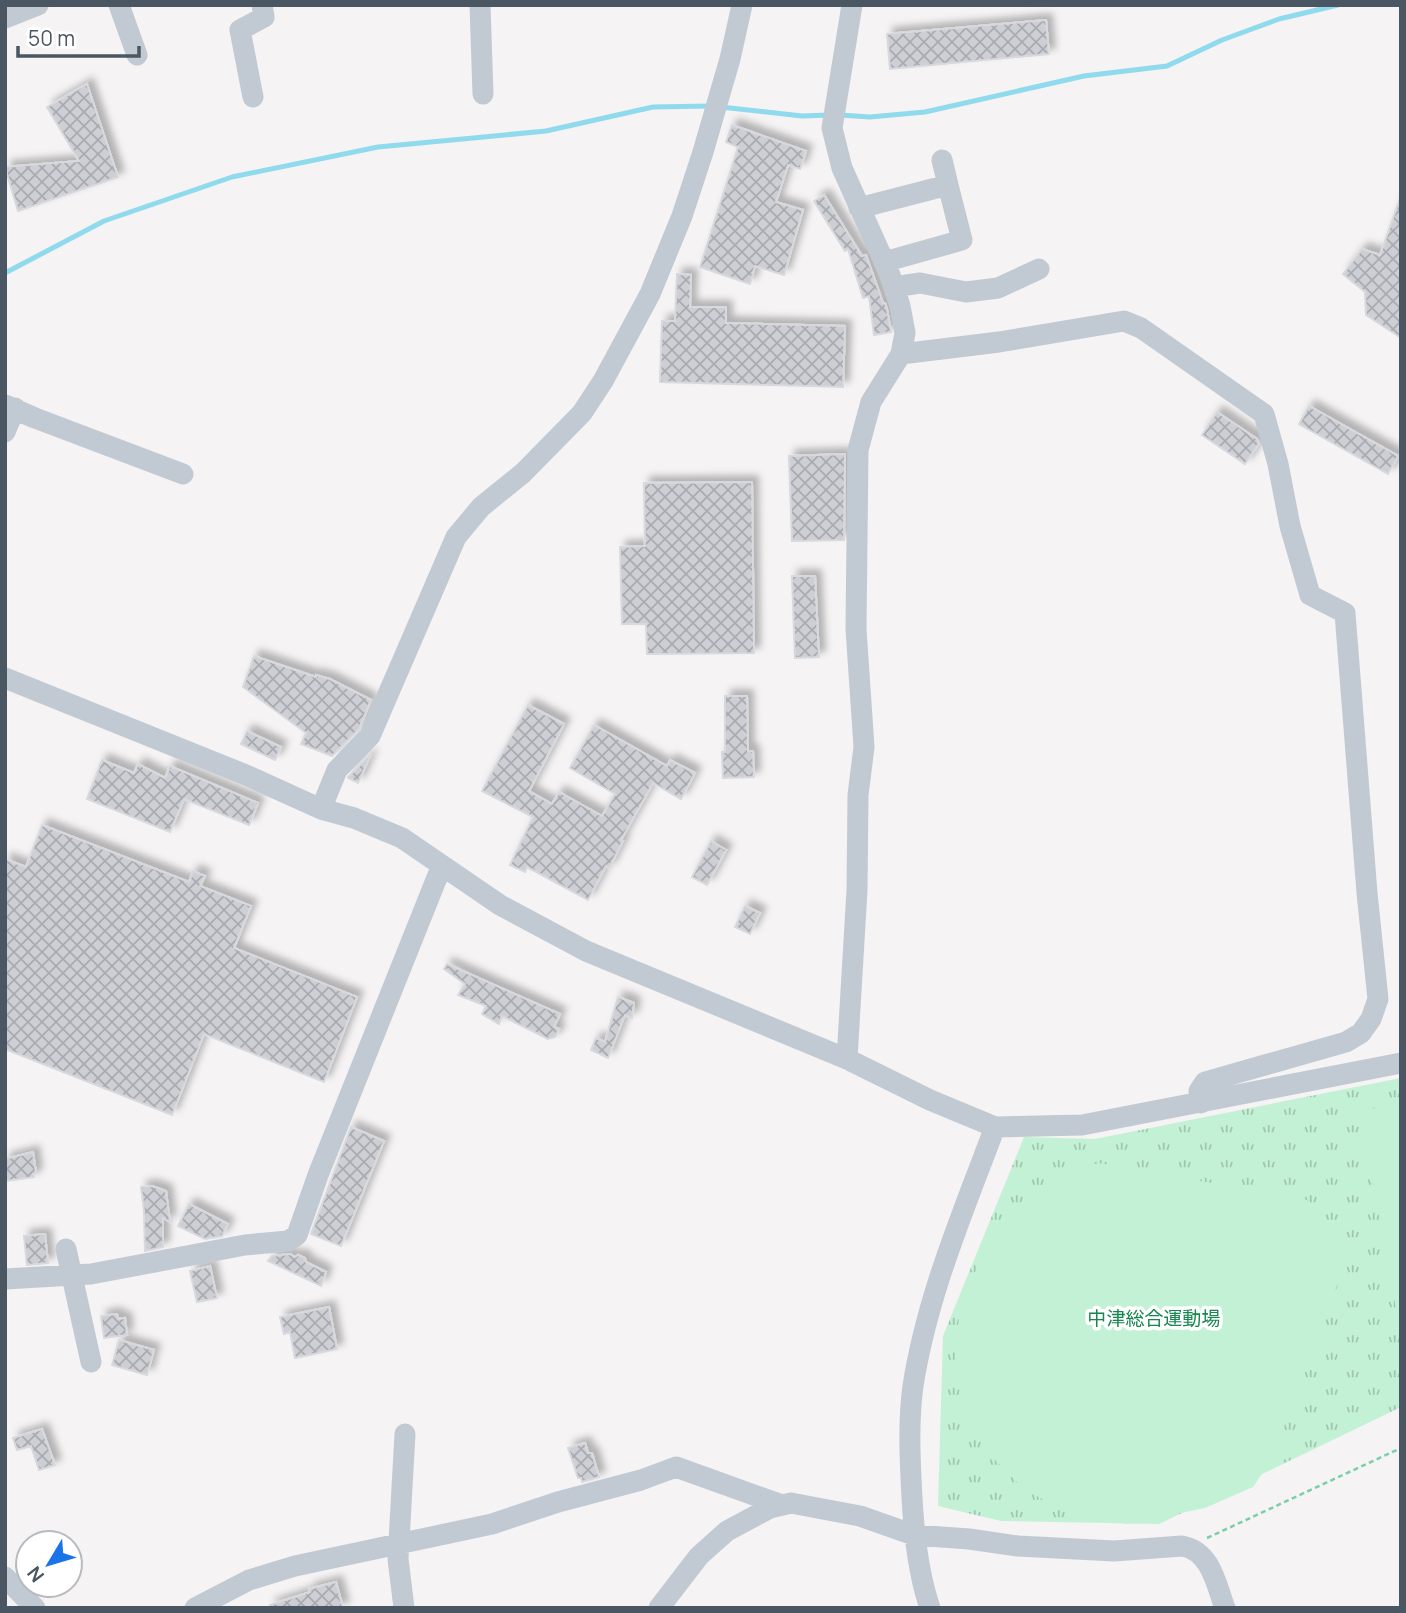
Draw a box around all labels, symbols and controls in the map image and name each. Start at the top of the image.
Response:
scale bar [18,14,138,58]
text: 50 m [28,24,75,52]
park label: 中津総合運動場 [1087,1305,1221,1331]
north arrow [14,1529,84,1599]
text: N [21,1561,50,1588]

